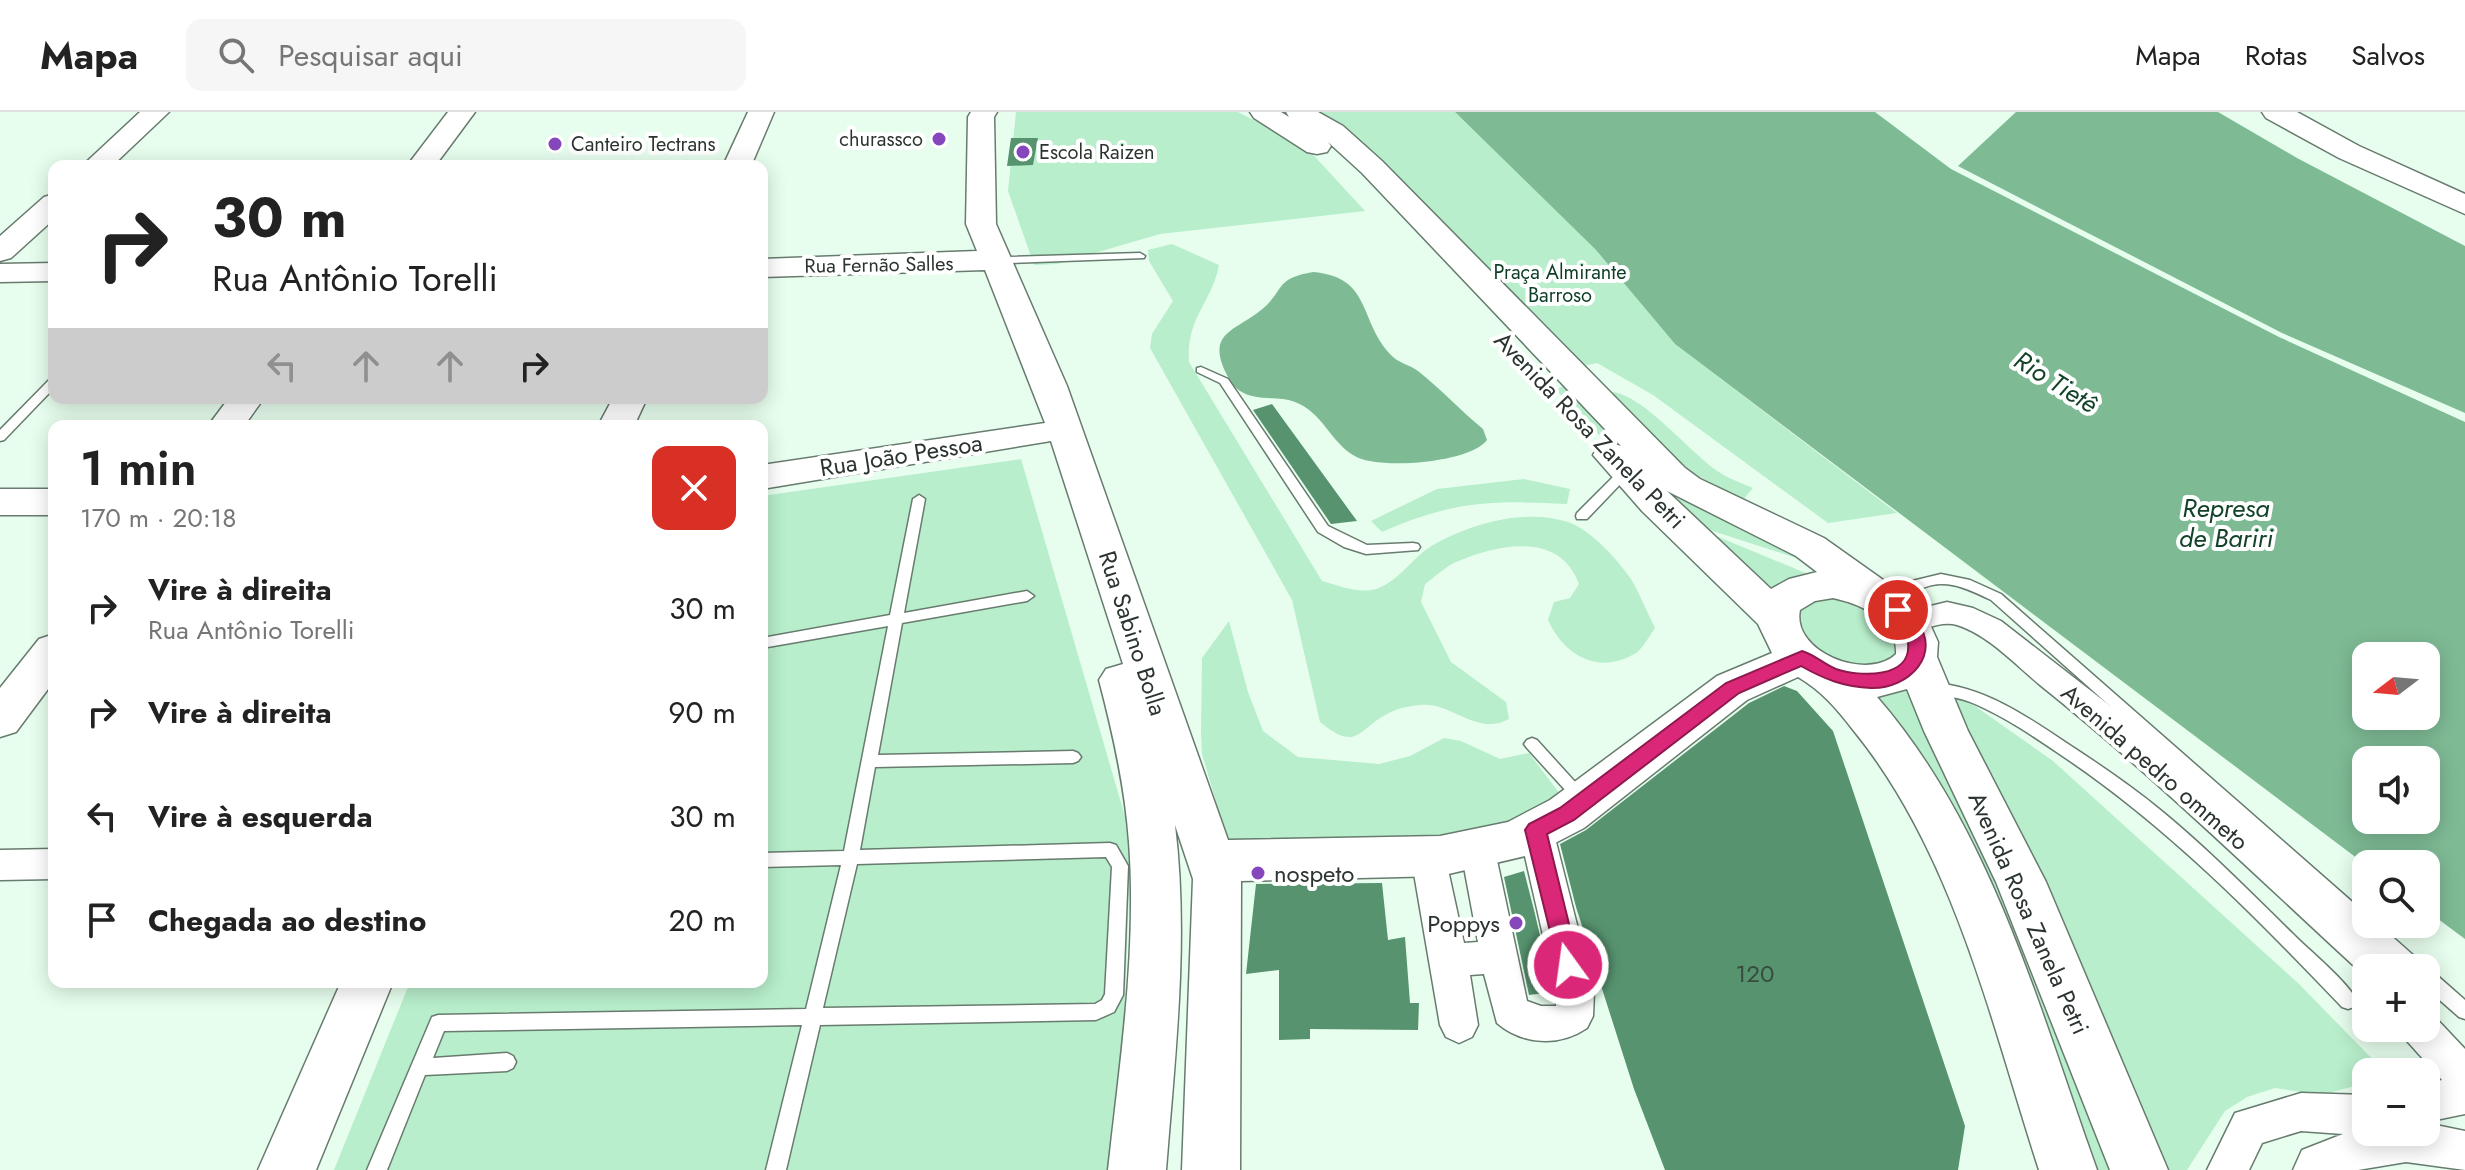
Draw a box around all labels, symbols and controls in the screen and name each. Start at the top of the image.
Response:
search box [186,19,746,91]
text: Mapa [40,28,138,83]
icon: search [214,33,258,77]
text: Pesquisar aqui [278,34,463,77]
text: Mapa [2135,35,2201,76]
text: Rotas [2245,35,2307,76]
text: Salvos [2351,35,2425,76]
place label: churassco [839,125,923,154]
place label: Canteiro Tectrans [571,130,716,159]
marker: churassco [930,130,948,148]
marker: Canteiro Tectrans [546,135,564,153]
place label: Escola Raizen [1039,138,1154,167]
marker: Escola Raizen [1014,143,1032,161]
text: 30 m [212,177,347,258]
icon: right [80,192,184,296]
street label: Rua Fernão Salles [804,249,954,281]
text: Rua Antônio Torelli [212,252,498,304]
park label: Praça Almirante Barroso [1494,258,1626,310]
street label: Avenida Rosa Zanela Petri [1486,324,1694,536]
water label: Rio Tietê [2007,341,2105,423]
icon: left [260,344,304,388]
icon: ahead [344,344,388,388]
icon: ahead [428,344,472,388]
icon: right [512,344,556,388]
street label: Rua João Pessoa [817,425,985,485]
text: 1 min [80,434,197,503]
button: close [652,446,736,530]
water label: Represa de Bariri [2179,489,2273,557]
text: 170 m · 20:18 [80,499,237,537]
street label: Rua Sabino Bolla [1090,546,1176,720]
text: Vire à direita [148,568,332,611]
pin [1864,576,1932,644]
icon: right [80,586,124,630]
text: 30 m [669,587,736,630]
icon: arrive [1876,588,1920,632]
text: Rua Antônio Torelli [148,611,355,649]
north arrow [2352,642,2440,730]
map controls [2352,642,2440,1146]
street label: Avenida pedro ommeto [2054,676,2256,858]
icon: right [80,690,124,734]
text: Vire à direita [148,691,332,734]
text: 90 m [668,691,736,734]
button: sound [2352,746,2440,834]
street label: Avenida Rosa Zanela Petri [1960,786,2098,1040]
icon: left [80,794,124,838]
text: Vire à esquerda [148,795,373,838]
text: 30 m [669,795,736,838]
button: search [2352,850,2440,938]
place label: nospeto [1274,856,1354,891]
marker: nospeto [1249,864,1267,882]
icon: arrive [80,898,124,942]
text: Chegada ao destino [148,899,426,942]
text: 20 m [669,899,736,942]
place label: Poppys [1427,906,1500,941]
marker: Poppys [1507,914,1525,932]
position arrow [1526,923,1610,1007]
button: + [2352,954,2440,1042]
house number: 120 [1736,956,1774,991]
button: − [2352,1058,2440,1146]

